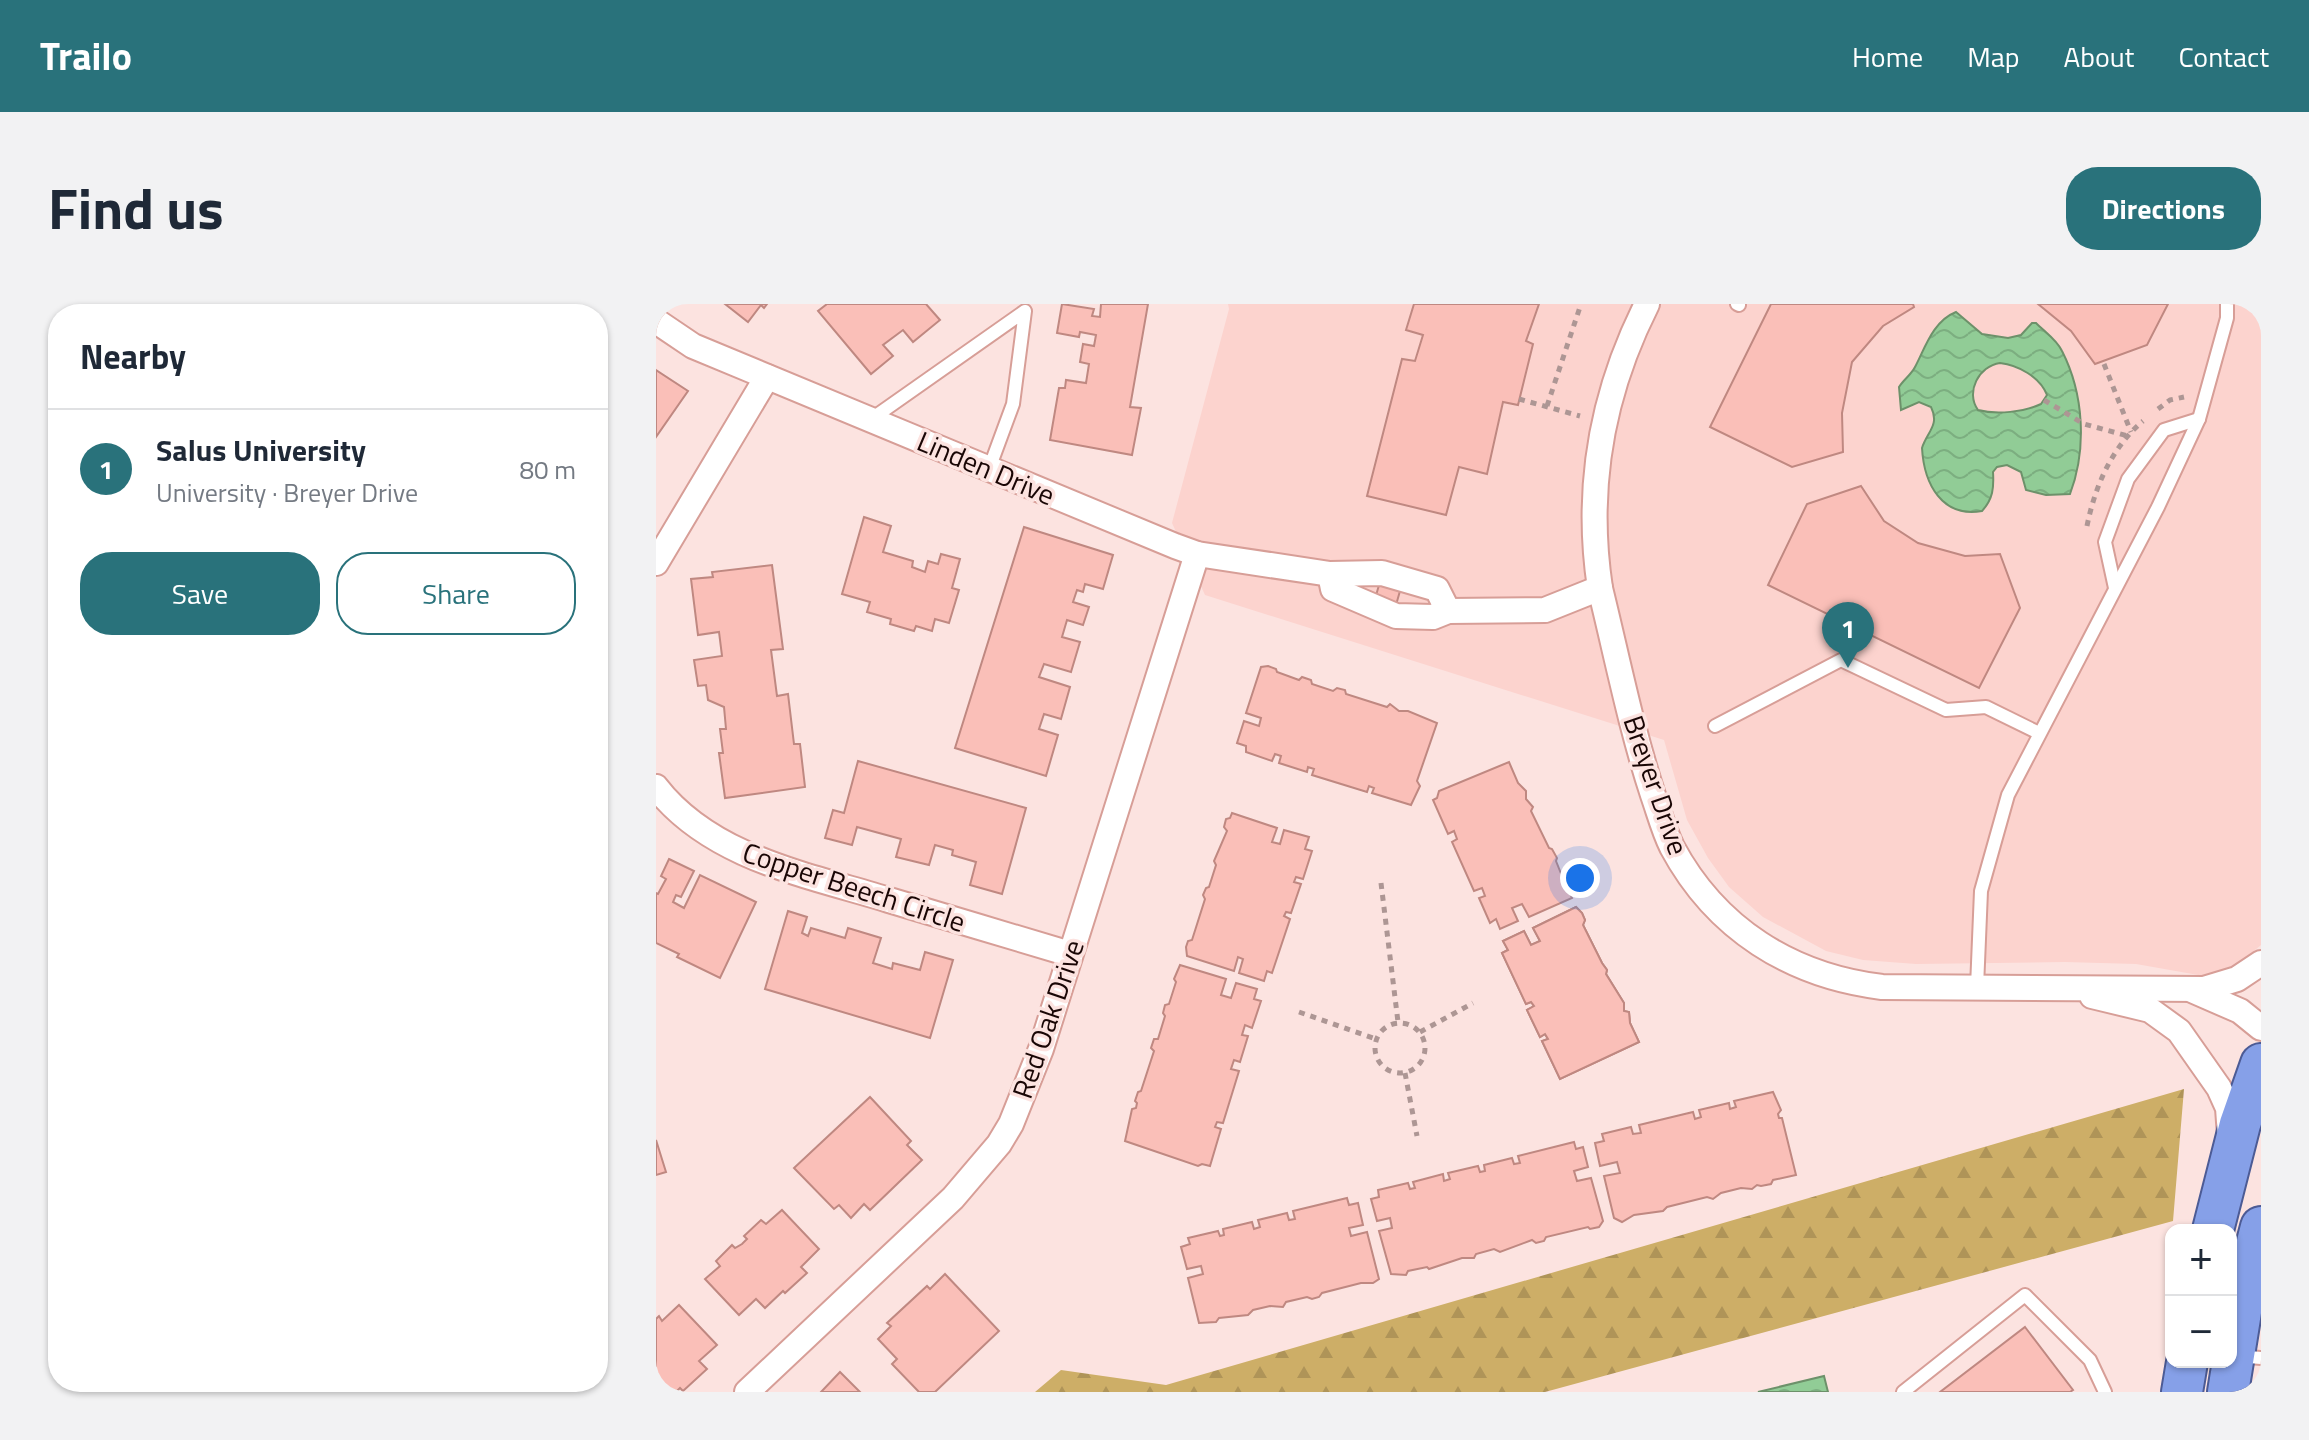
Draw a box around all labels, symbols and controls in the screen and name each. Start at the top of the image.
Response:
text: Trailo [40,27,132,85]
text: Home [1852,35,1923,78]
text: Map [1967,35,2020,78]
text: About [2064,35,2134,78]
text: Contact [2178,35,2269,78]
text: Find us [48,166,224,251]
button: Directions [2066,167,2261,250]
text: Nearby [80,330,186,382]
street label: Linden Drive [911,419,1062,516]
text: Salus University [156,427,366,473]
text: 1 [99,450,113,489]
text: 80 m [519,450,576,489]
text: University · Breyer Drive [156,473,418,512]
button: Save [80,552,320,635]
button: Share [336,552,576,635]
pin: 1 [1822,602,1874,668]
street label: Breyer Drive [1613,709,1700,860]
street label: Copper Beech Circle [737,830,971,943]
your location [1560,858,1600,898]
street label: Red Oak Drive [1000,934,1095,1104]
map controls [2165,1224,2237,1368]
button: + [2165,1224,2237,1296]
button: − [2165,1296,2237,1368]

